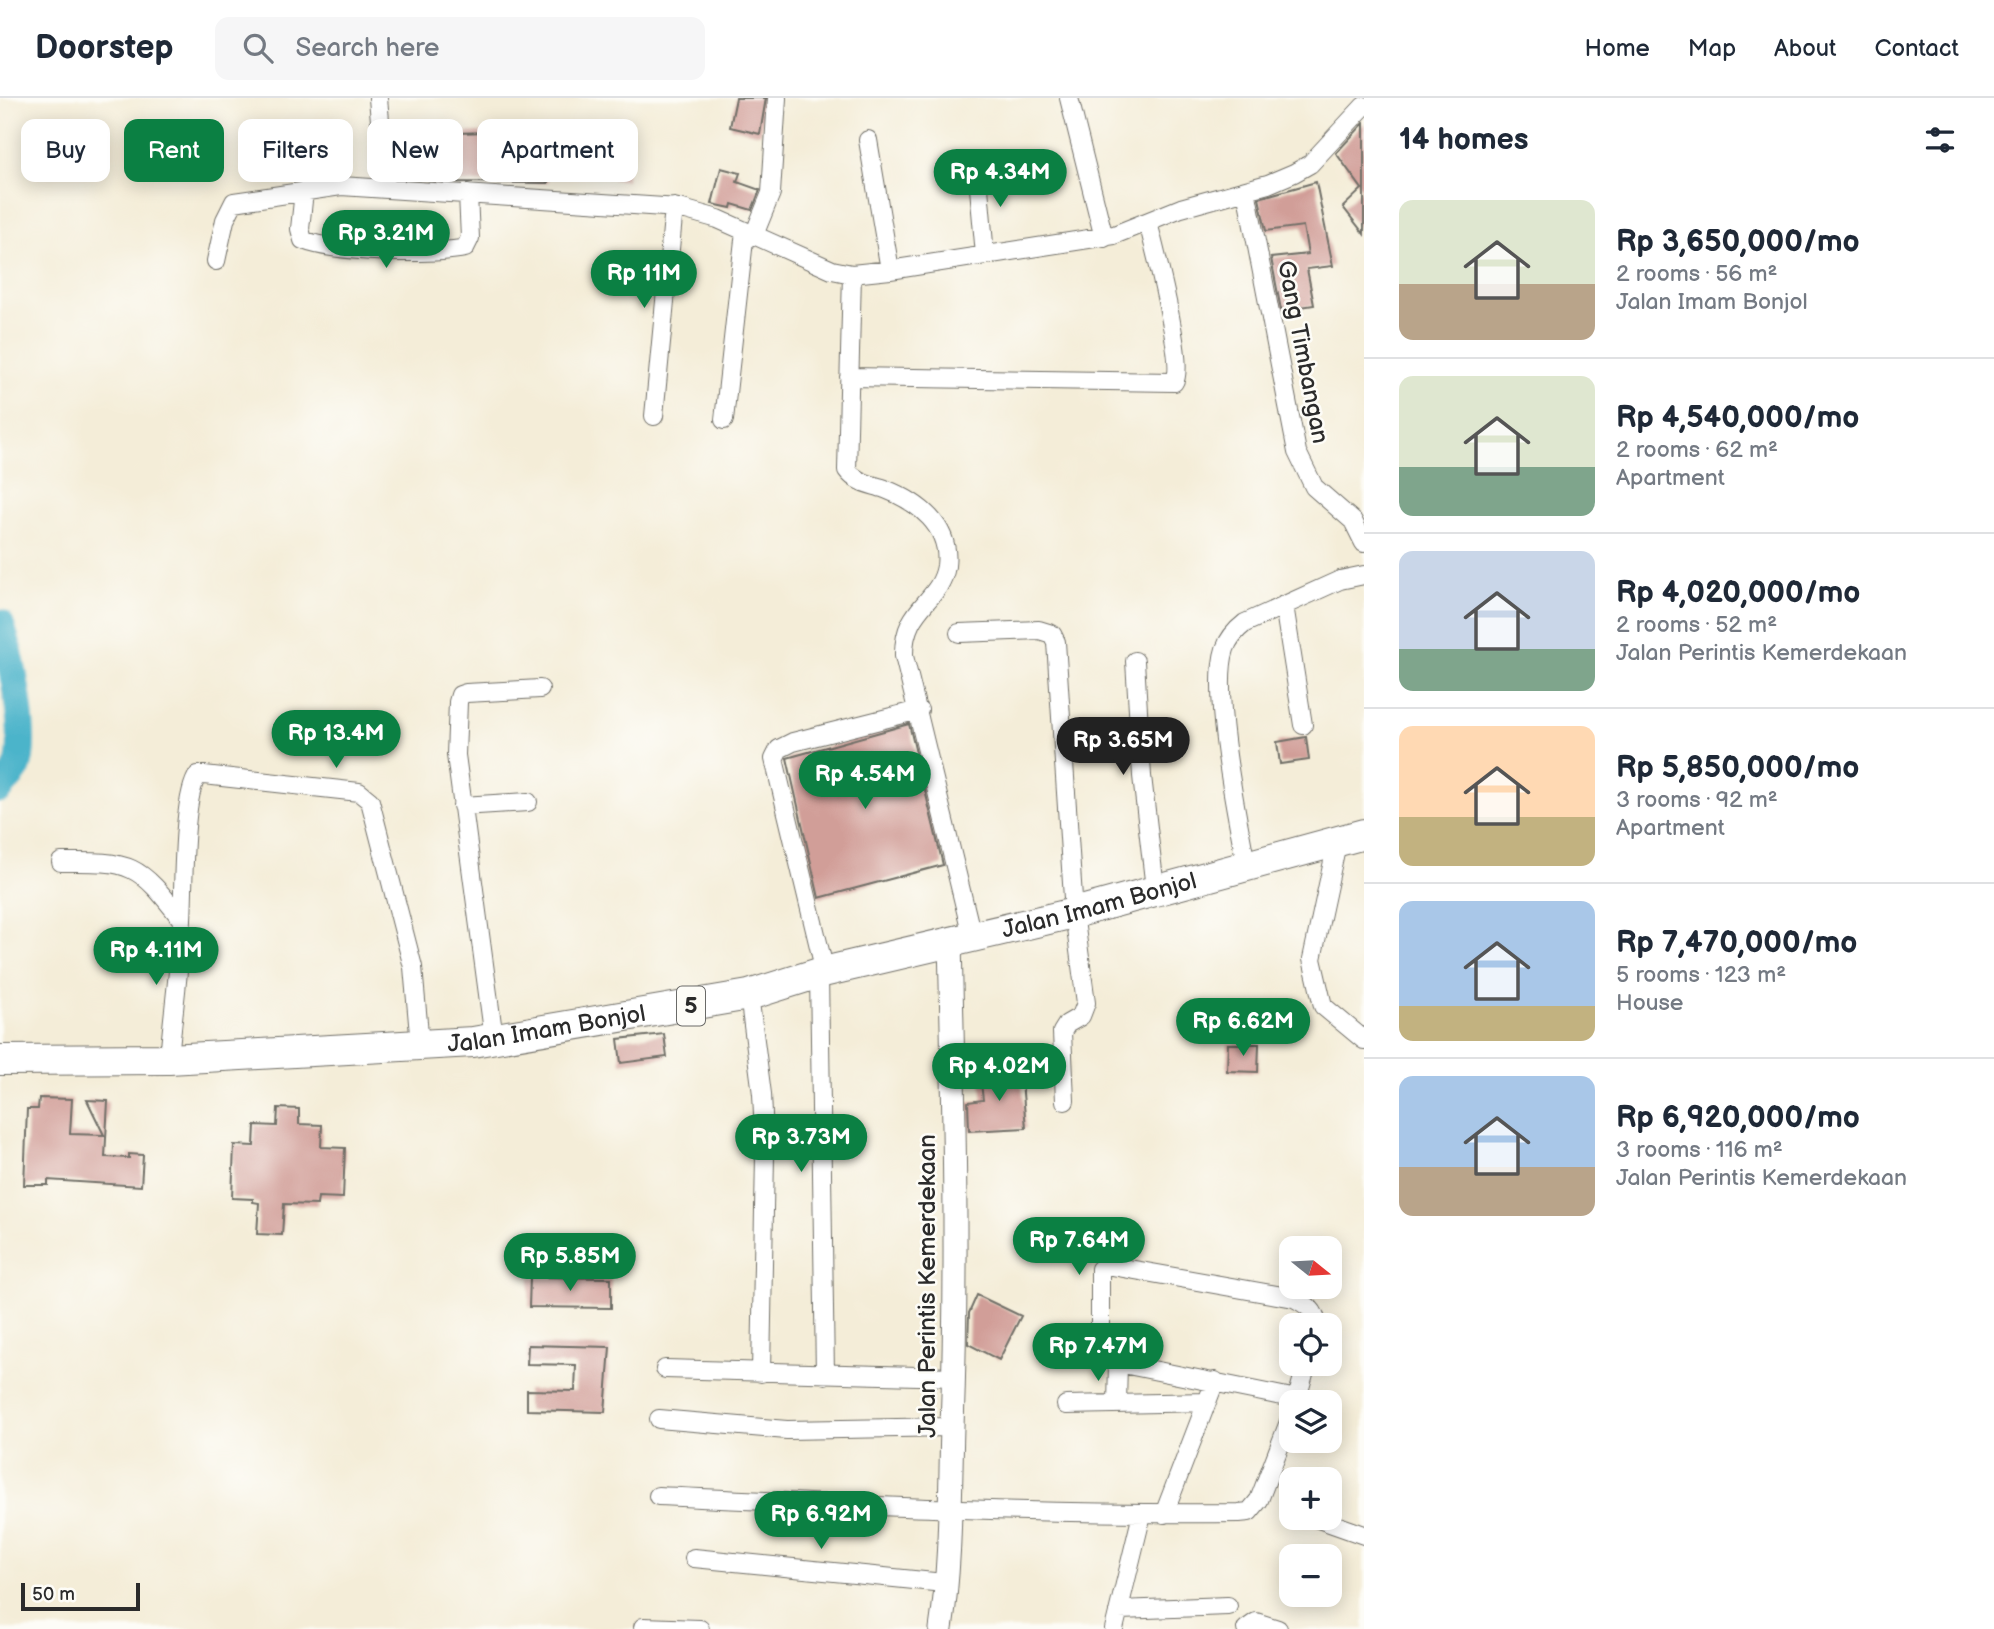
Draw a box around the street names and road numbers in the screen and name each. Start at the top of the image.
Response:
street label: Gang Timbangan [1271,258,1335,446]
street label: Jalan Imam Bonjol [999,866,1200,944]
road number: 5 [677,986,705,1026]
street label: Jalan Imam Bonjol [447,998,648,1058]
street label: Jalan Perintis Kemerdekaan [913,1134,942,1438]

